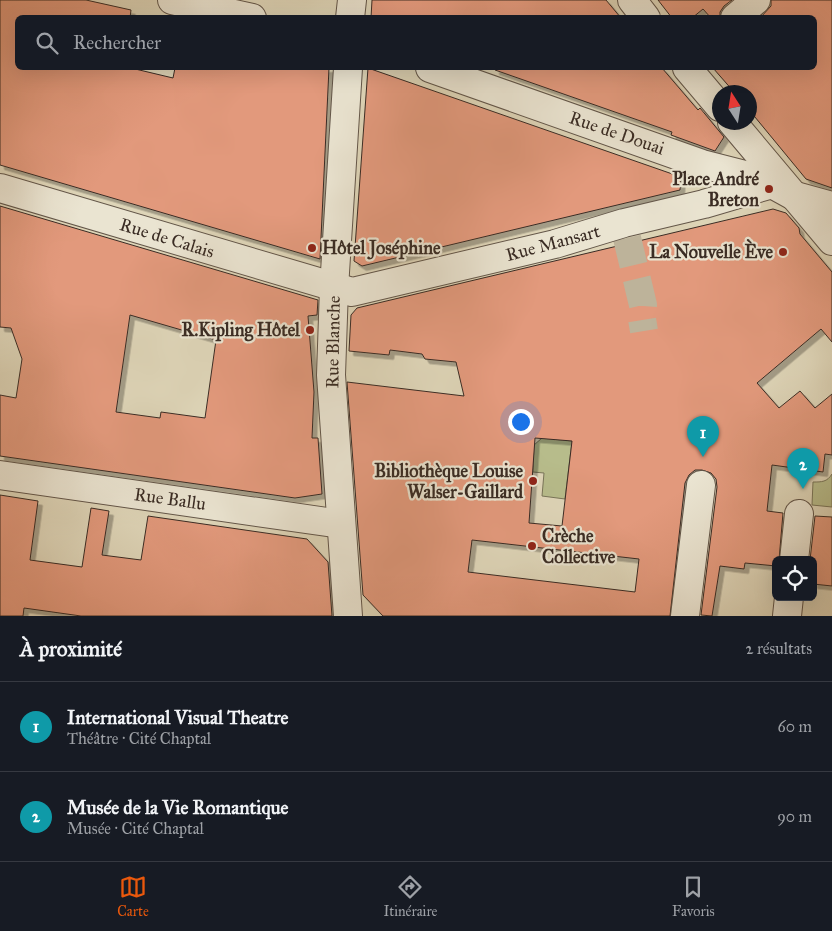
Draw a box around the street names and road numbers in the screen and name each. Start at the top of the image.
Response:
street label: Rue de Douai [566,106,668,160]
street label: Rue de Calais [117,213,217,263]
street label: Rue Mansart [503,220,603,266]
street label: Rue Blanche [321,296,345,388]
street label: Rue Ballu [133,483,208,515]

